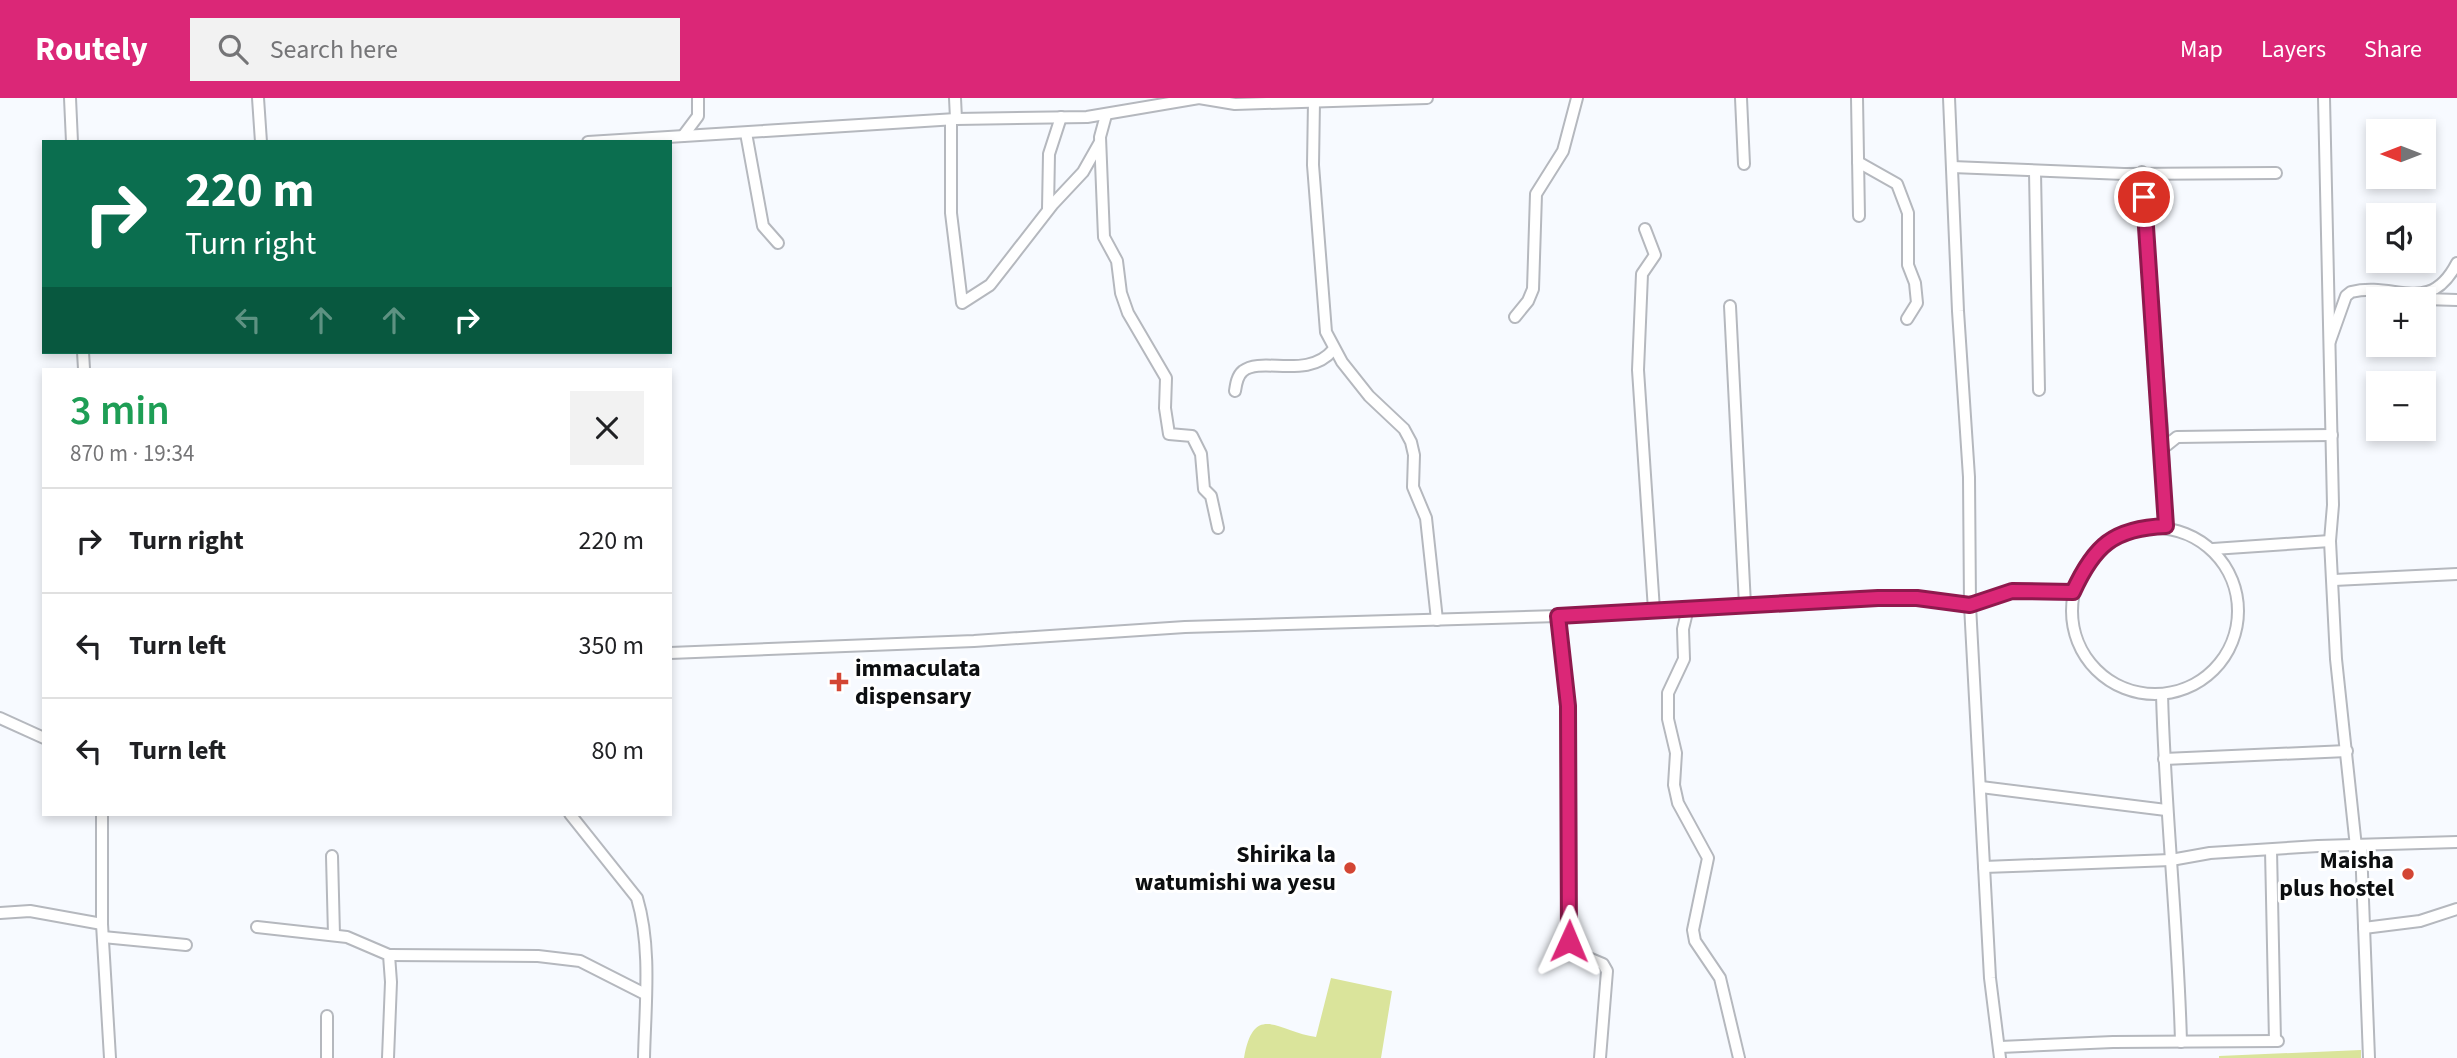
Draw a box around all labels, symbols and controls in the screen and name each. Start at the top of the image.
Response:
search box [190,18,680,81]
text: Routely [35,26,148,73]
icon: search [214,30,252,68]
text: Search here [270,31,398,68]
text: Map [2180,32,2223,67]
text: Layers [2261,32,2326,67]
text: Share [2364,32,2422,67]
north arrow [2366,119,2436,189]
map controls [2366,119,2436,441]
text: 220 m [185,156,314,226]
pin [2114,167,2174,227]
icon: right [70,168,161,259]
icon: arrive [2125,178,2163,216]
button: sound [2366,203,2436,273]
text: Turn right [185,221,316,267]
button: + [2366,287,2436,357]
icon: left [229,301,267,339]
icon: ahead [302,301,340,339]
icon: ahead [375,301,413,339]
icon: right [448,301,486,339]
button: − [2366,371,2436,441]
text: 3 min [70,381,170,441]
button: close [570,391,644,465]
text: 870 m · 19:34 [70,437,194,470]
icon: right [70,522,108,560]
text: Turn right [129,522,244,559]
text: 220 m [578,522,644,559]
icon: left [70,627,108,665]
text: Turn left [129,627,226,664]
text: 350 m [578,627,644,664]
place label: immaculata dispensary [855,651,981,714]
marker: immaculata dispensary [829,672,849,692]
icon: left [70,732,108,770]
text: Turn left [129,732,226,769]
text: 80 m [591,732,644,769]
place label: Shirika la watumishi wa yesu [1135,837,1336,900]
place label: Maisha plus hostel [2279,843,2394,906]
marker: Shirika la watumishi wa yesu [1342,860,1358,876]
marker: Maisha plus hostel [2400,866,2416,882]
position arrow [1532,904,1606,978]

